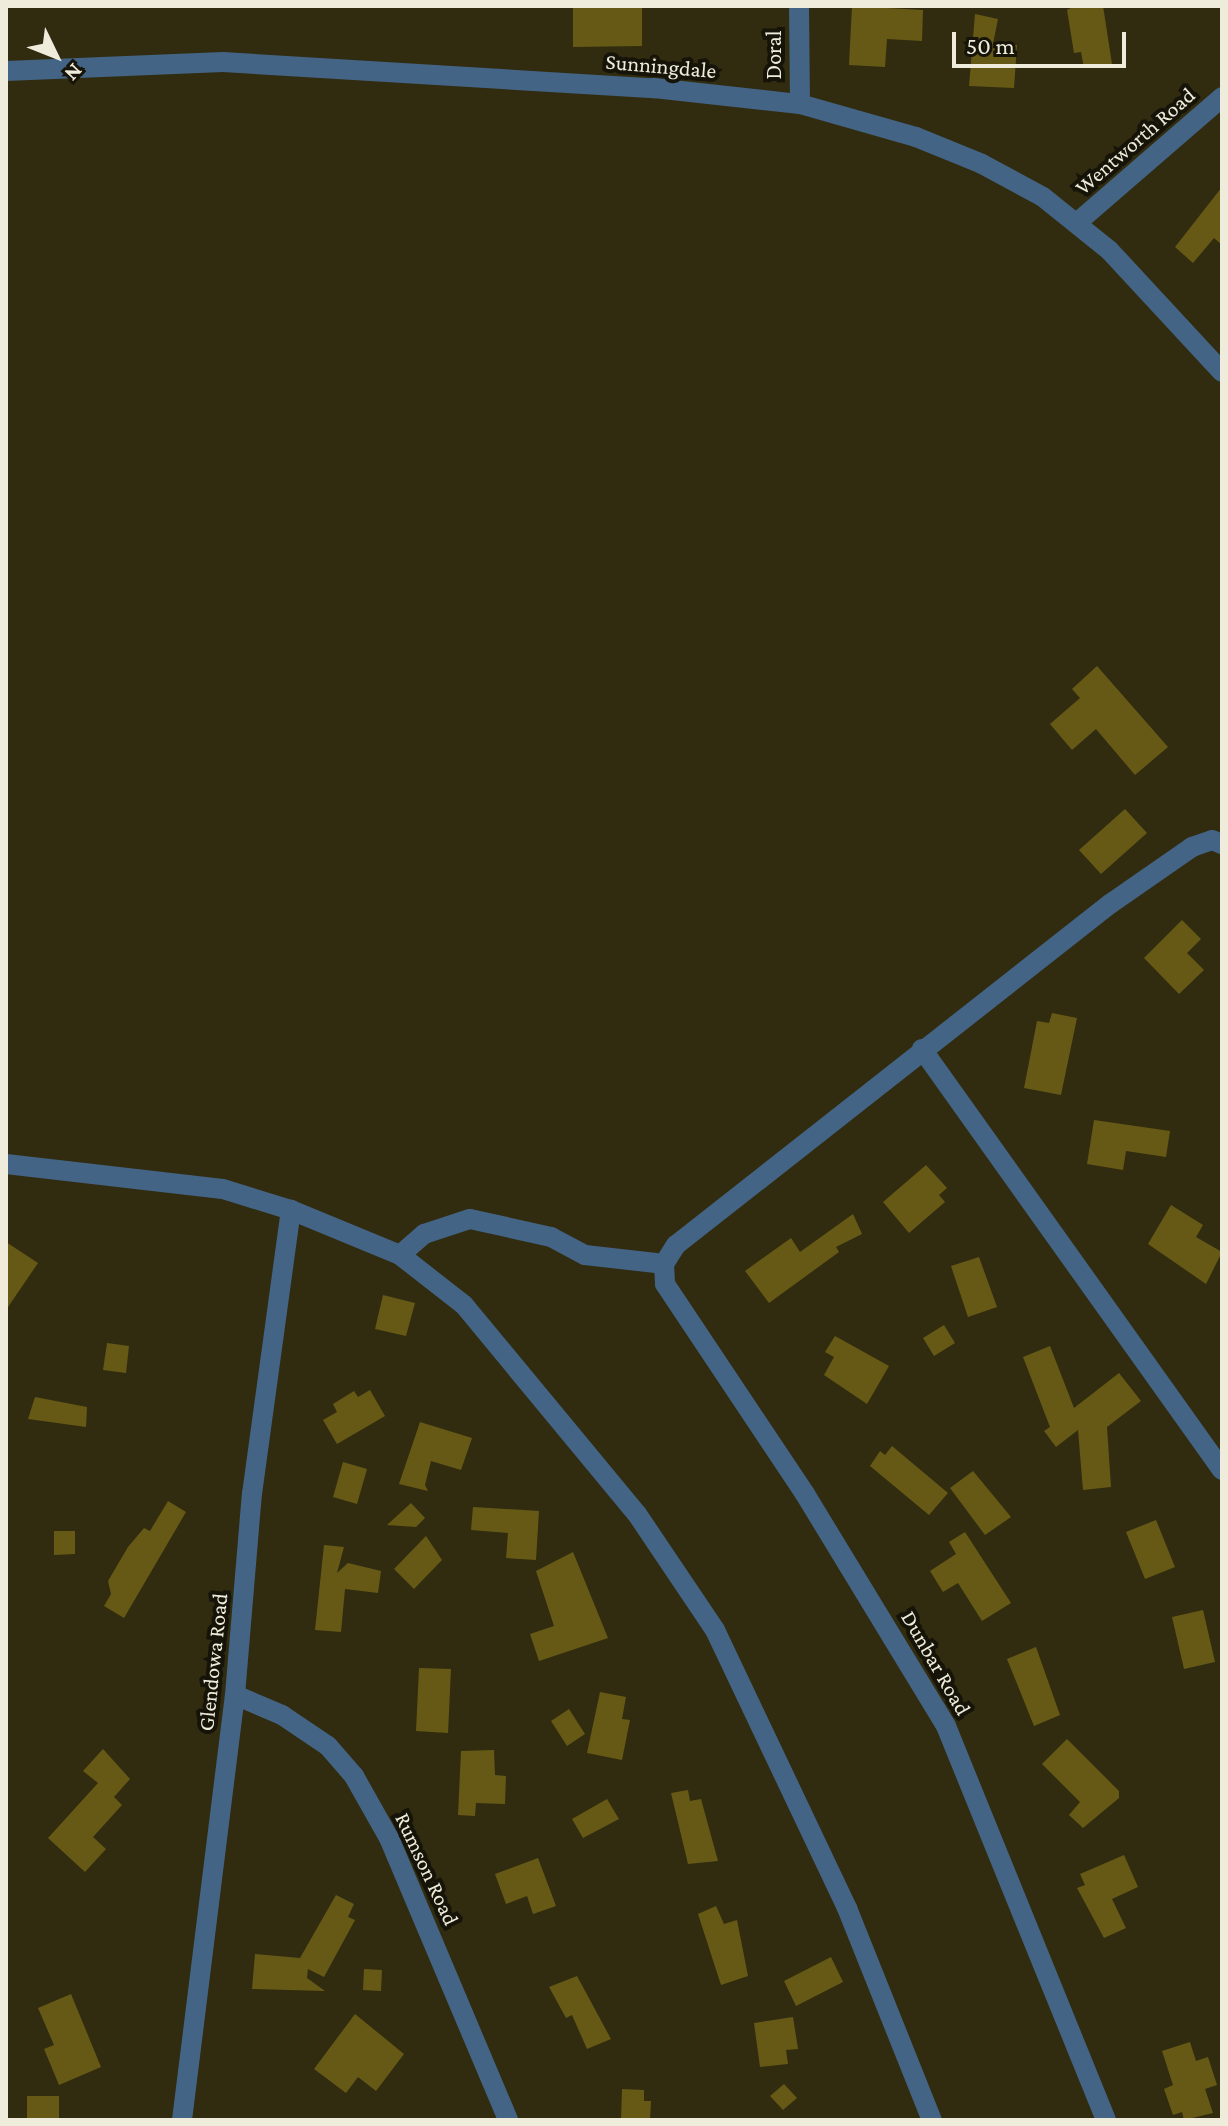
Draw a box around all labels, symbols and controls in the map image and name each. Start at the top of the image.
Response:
north arrow [16,16,96,96]
scale bar [956,16,1130,66]
street label: Doral [761,31,787,79]
text: 50 m [966,32,1015,59]
street label: Sunningdale [605,48,717,84]
text: N [60,59,88,87]
street label: Wentworth Road [1070,82,1200,200]
street label: Glendowa Road [193,1592,233,1732]
street label: Dunbar Road [896,1606,976,1720]
street label: Rumson Road [389,1808,465,1930]

